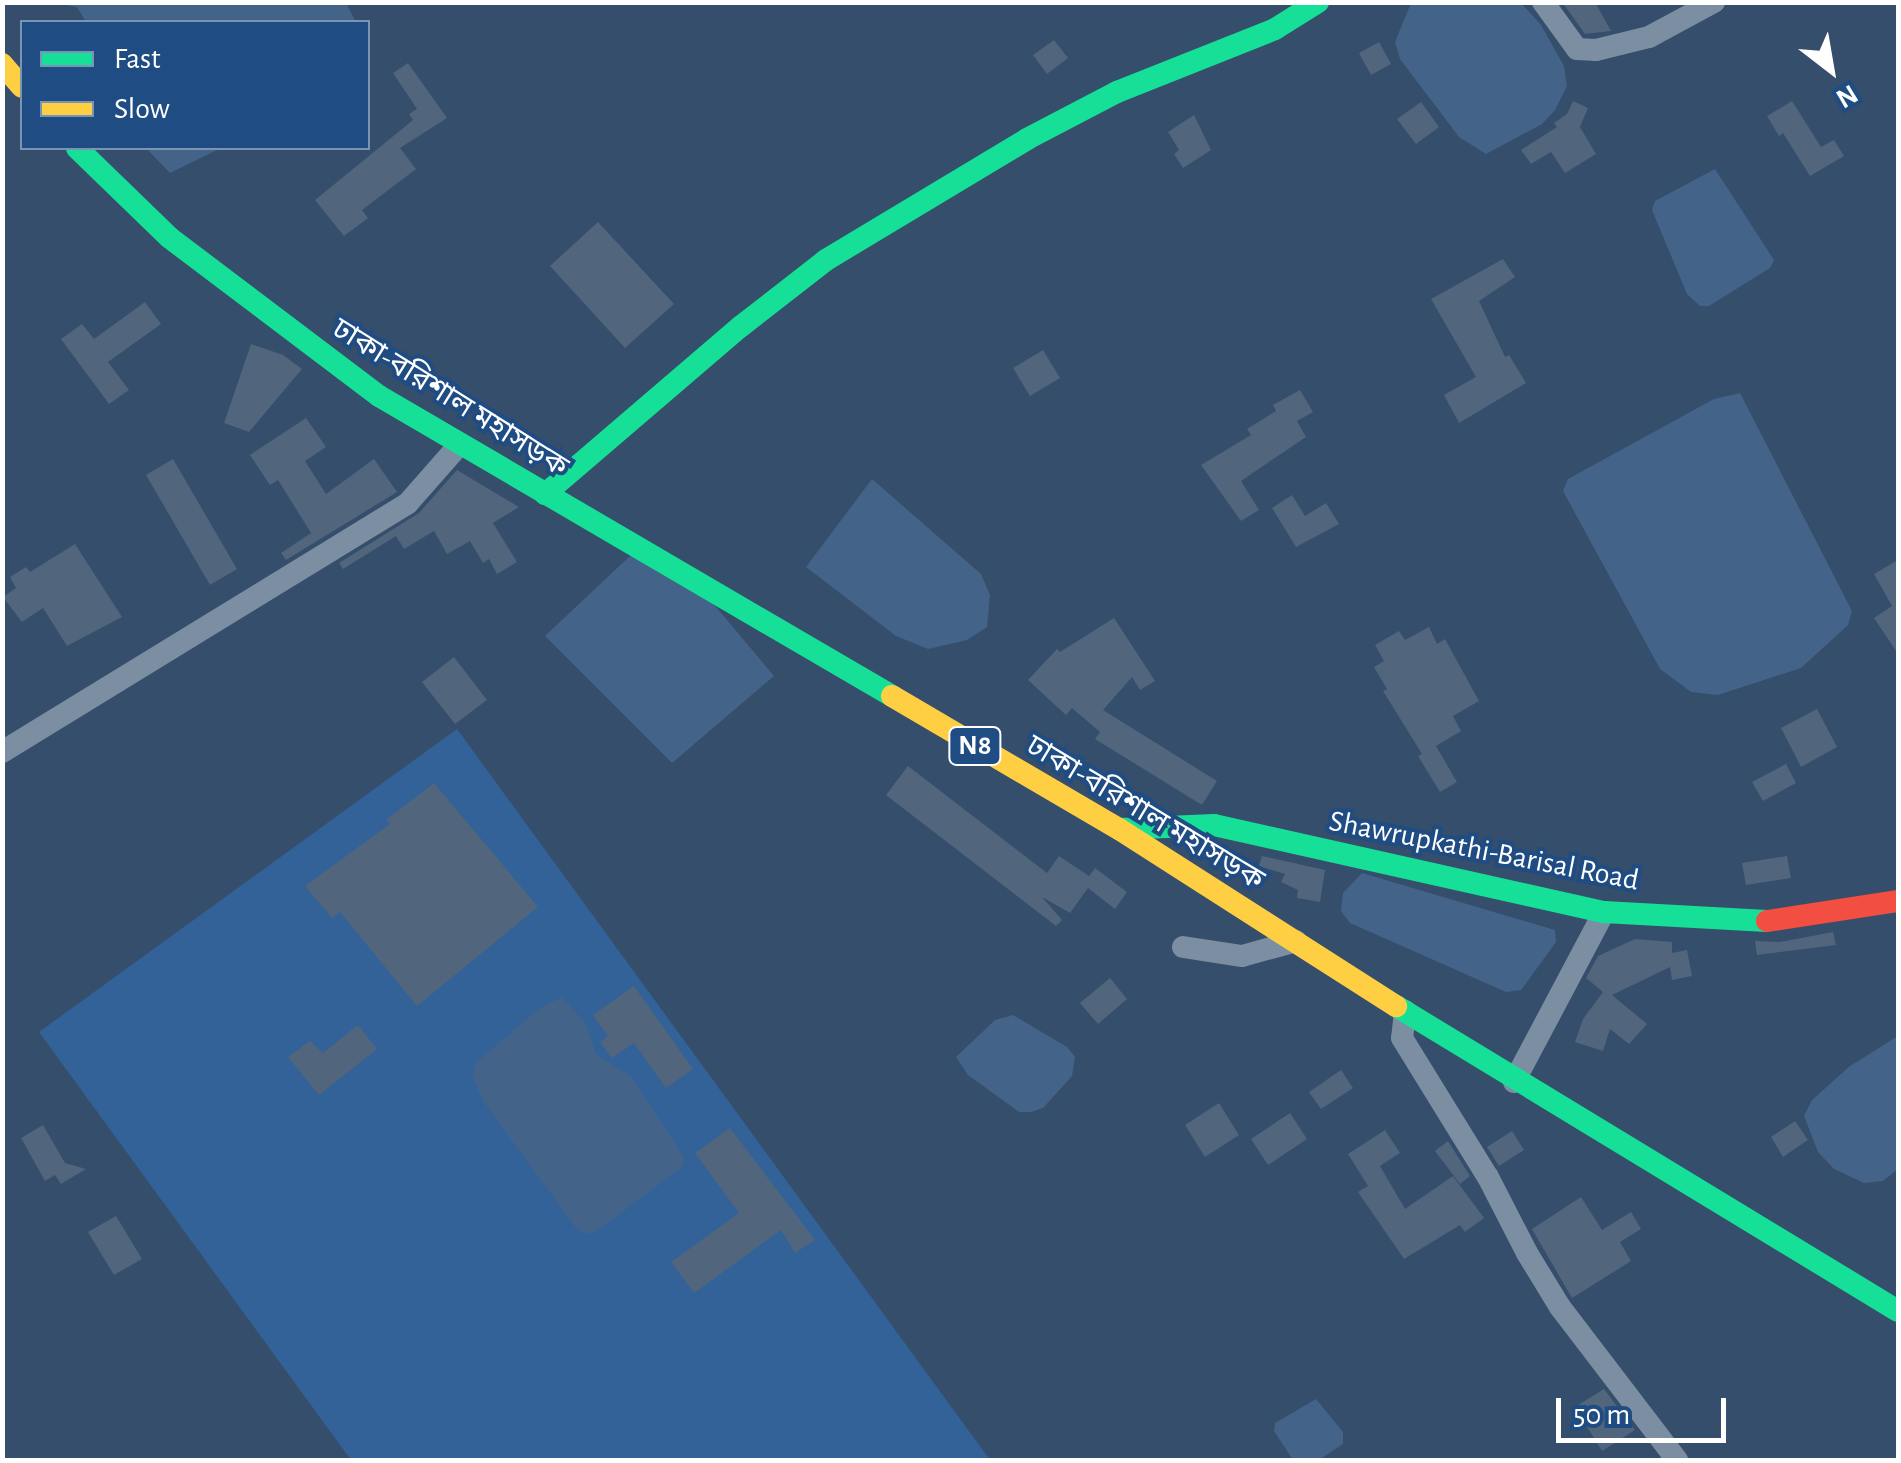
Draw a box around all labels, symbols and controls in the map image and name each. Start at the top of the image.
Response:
legend [20,20,370,150]
north arrow [1781,20,1881,120]
text: Fast [114,44,161,74]
text: N [1831,79,1862,113]
text: Slow [114,94,170,124]
street label: ঢাকা-বরিশাল মহাসড়ক [325,311,575,485]
road number: N8 [948,723,1002,769]
street label: ঢাকা-বরিশাল মহাসড়ক [1019,728,1271,898]
street label: Shawrupkathi-Barisal Road [1326,803,1642,899]
scale bar [1561,1378,1731,1440]
text: 50 m [1573,1400,1630,1430]

